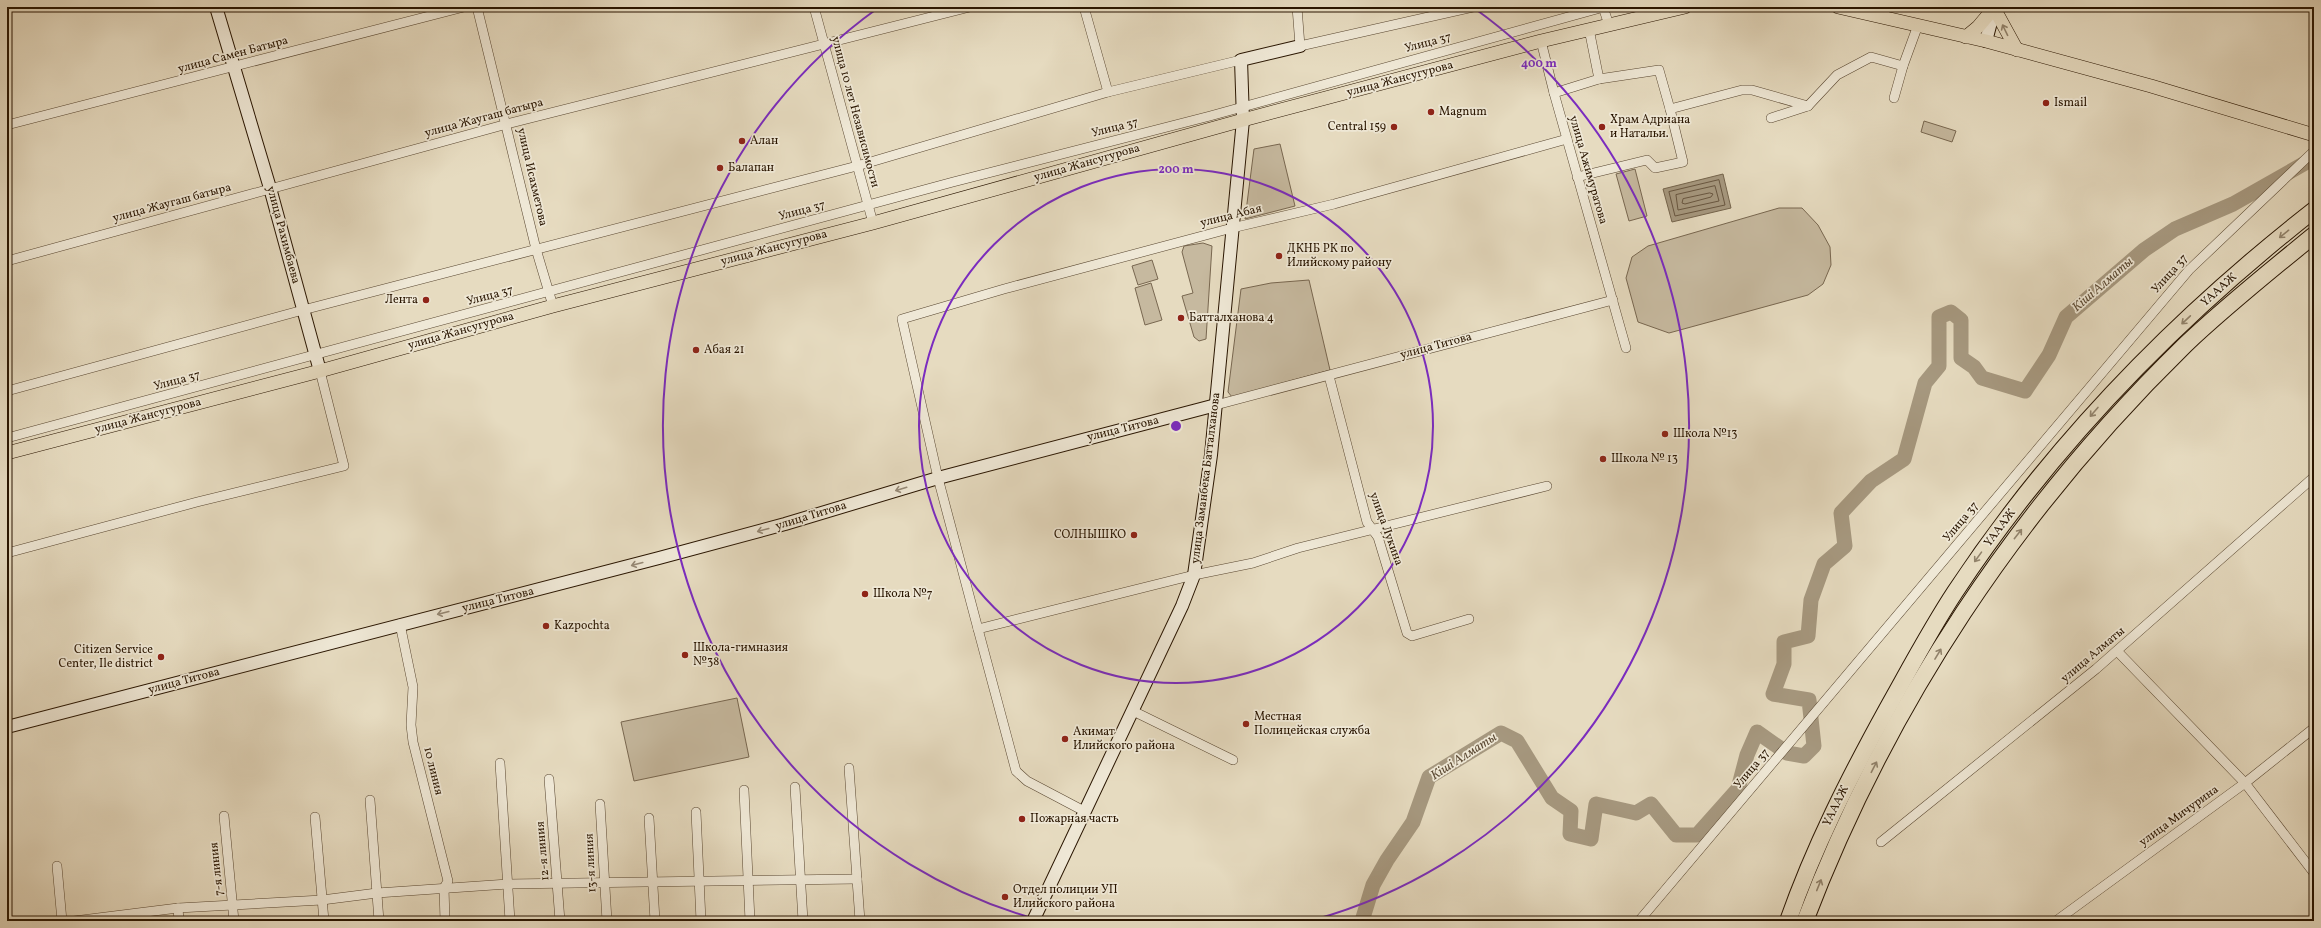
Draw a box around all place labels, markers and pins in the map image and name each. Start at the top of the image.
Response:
place label: Ismail [2054,95,2088,111]
marker: Ismail [2041,98,2051,108]
place label: Magnum [1439,104,1487,120]
marker: Magnum [1426,107,1436,117]
place label: Храм Адриана и Натальи. [1610,112,1690,142]
place label: Central 159 [1328,119,1386,135]
marker: Central 159 [1389,122,1399,132]
marker: Храм Адриана и Натальи. [1597,122,1607,132]
place label: Алан [750,133,778,149]
marker: Алан [737,136,747,146]
place label: Балапан [728,160,774,176]
marker: Балапан [715,163,725,173]
place label: ДКНБ РК по Илийскому району [1287,241,1392,271]
marker: ДКНБ РК по Илийскому району [1274,251,1284,261]
place label: Лента [385,292,418,308]
marker: Лента [421,295,431,305]
place label: Батталханова 4 [1189,310,1274,326]
marker: Батталханова 4 [1176,313,1186,323]
place label: Абая 21 [704,342,745,358]
marker: Абая 21 [691,345,701,355]
centre of rings [1169,419,1183,433]
place label: Школа №13 [1673,426,1737,442]
marker: Школа №13 [1660,429,1670,439]
place label: Школа № 13 [1611,451,1678,467]
marker: Школа № 13 [1598,454,1608,464]
place label: СОЛНЫШКО [1054,527,1126,543]
marker: СОЛНЫШКО [1129,530,1139,540]
place label: Школа №7 [873,586,933,602]
marker: Школа №7 [860,589,870,599]
place label: Kazpochta [554,618,610,634]
marker: Kazpochta [541,621,551,631]
place label: Школа-гимназия №38 [693,640,788,670]
place label: Citizen Service Center, Ile district [59,642,153,672]
marker: Школа-гимназия №38 [680,650,690,660]
marker: Citizen Service Center, Ile district [156,652,166,662]
place label: Местная Полицейская служба [1254,709,1370,739]
marker: Местная Полицейская служба [1241,719,1251,729]
place label: Акимат Илийского района [1073,724,1175,754]
marker: Акимат Илийского района [1060,734,1070,744]
place label: Пожарная часть [1030,811,1119,827]
marker: Пожарная часть [1017,814,1027,824]
place label: Отдел полиции УП Илийского района [1013,882,1118,912]
marker: Отдел полиции УП Илийского района [1000,892,1010,902]

